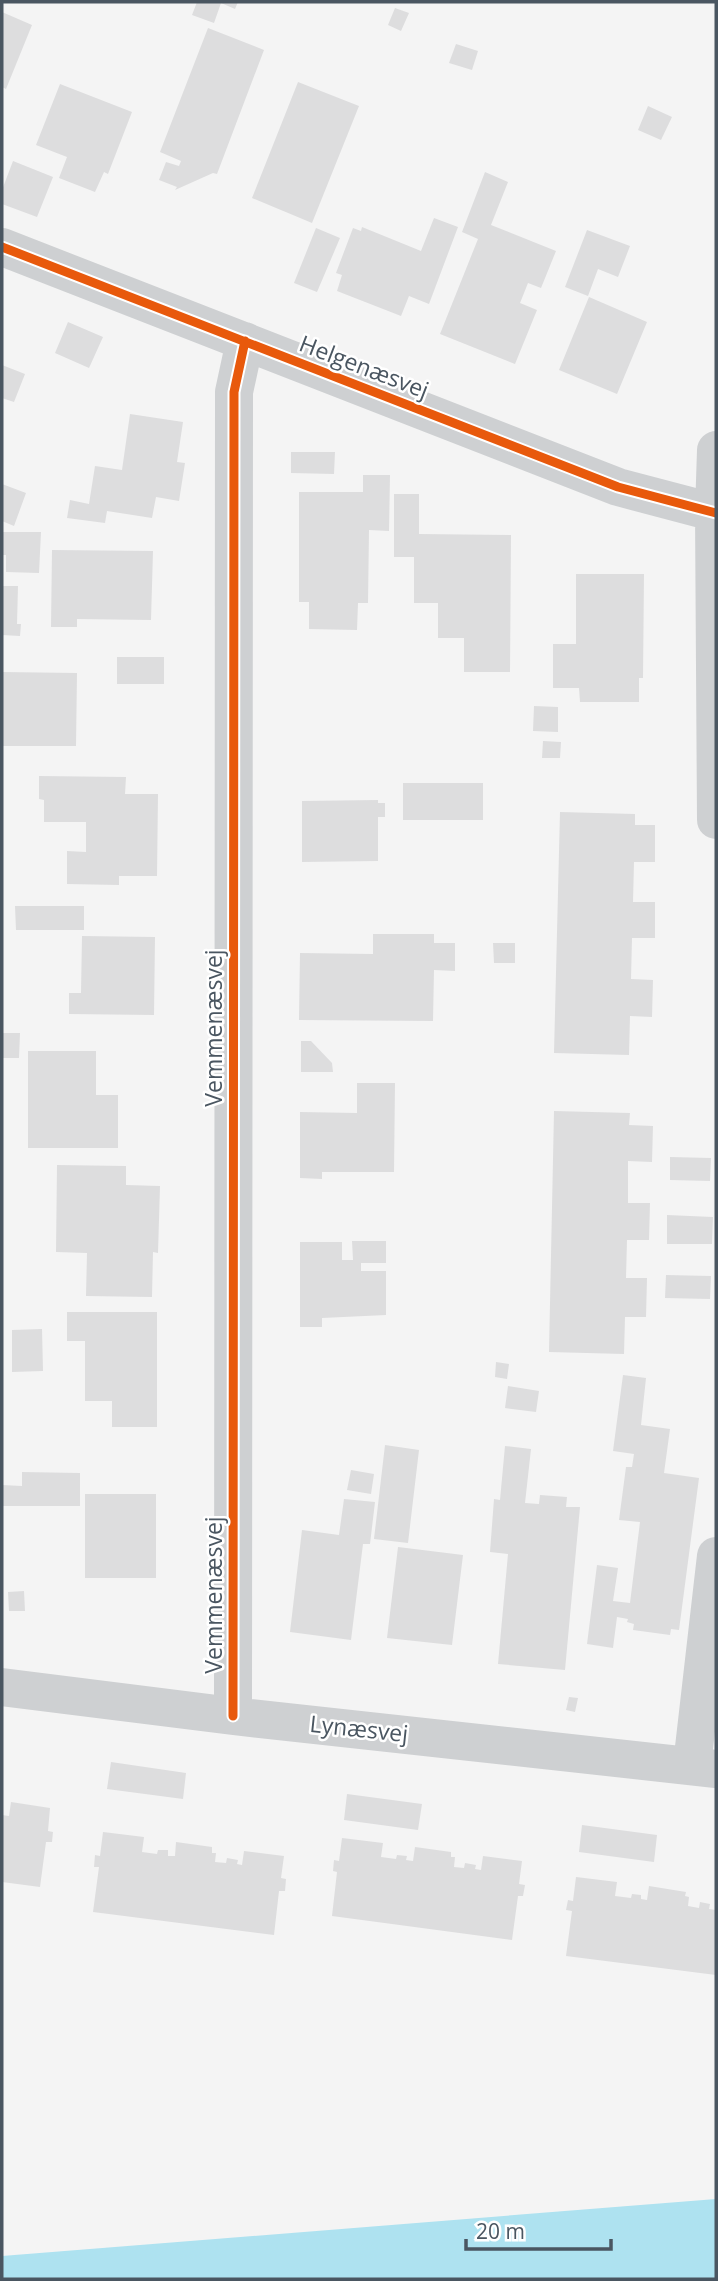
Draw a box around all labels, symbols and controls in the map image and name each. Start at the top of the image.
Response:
street label: Helgenæsvej [295,327,434,405]
street label: Vemmenæsvej [197,949,229,1107]
street label: Vemmenæsvej [197,1516,229,1674]
street label: Lynæsvej [308,1707,410,1749]
scale bar [466,2208,611,2252]
text: 20 m [476,2217,525,2245]

